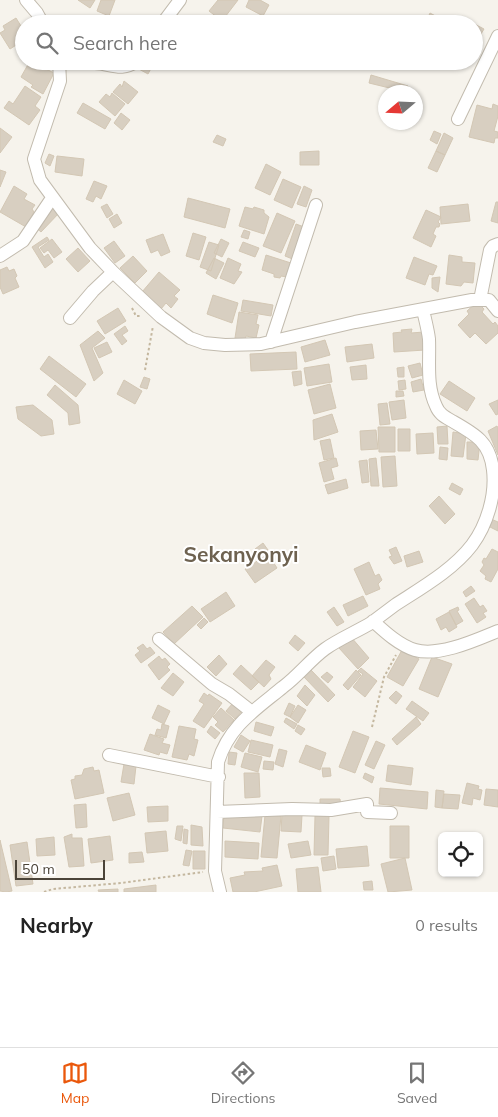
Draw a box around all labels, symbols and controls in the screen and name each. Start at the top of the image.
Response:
search box [15,15,483,70]
icon: search [33,29,61,57]
text: Search here [73,31,177,55]
north arrow [378,85,423,130]
district label: Sekanyonyi [183,541,299,567]
map controls [438,832,483,877]
button: locate [438,832,483,877]
scale bar [15,857,105,880]
text: 50 m [22,860,55,878]
text: Nearby [20,912,93,938]
text: 0 results [415,915,478,935]
tab: Map [61,1059,89,1107]
tab: Directions [211,1059,276,1107]
tab: Saved [397,1059,437,1107]

